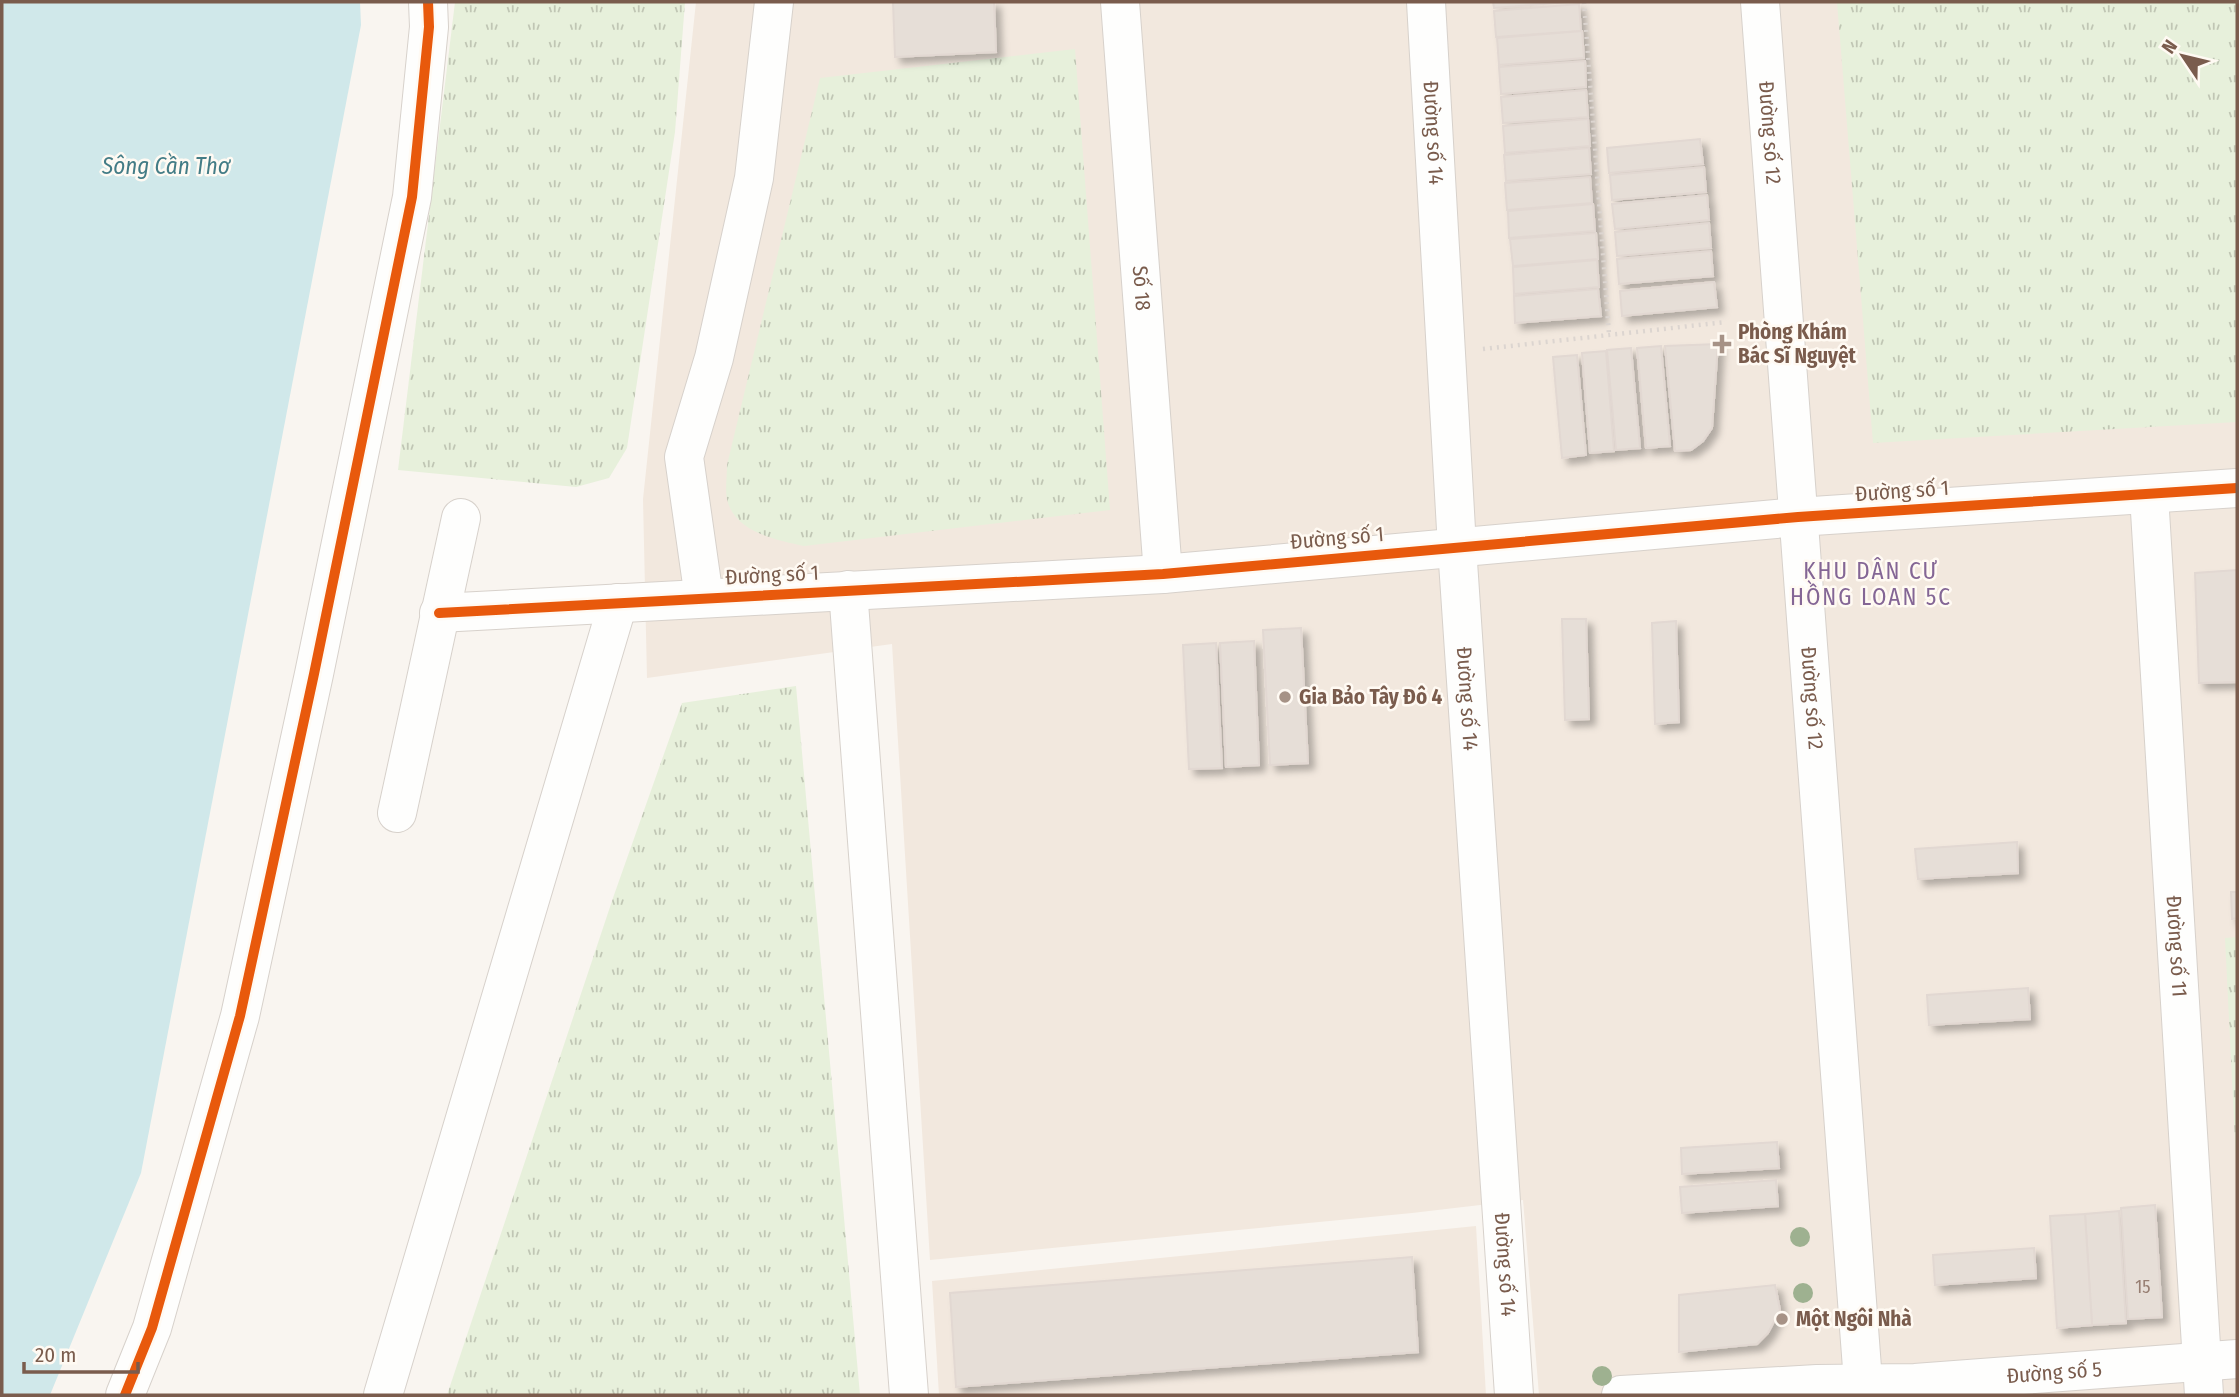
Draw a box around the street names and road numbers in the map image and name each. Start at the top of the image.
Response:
street label: Đường số 14 [1418,80,1449,186]
street label: Đường số 12 [1753,80,1787,185]
street label: Số 18 [1127,265,1156,312]
street label: Đường số 1 [1854,475,1950,507]
street label: Đường số 1 [1289,521,1385,555]
street label: Đường số 1 [724,560,820,590]
street label: Đường số 14 [1451,646,1484,752]
street label: Đường số 12 [1795,646,1829,751]
street label: Đường số 11 [2160,894,2193,998]
street label: Đường số 14 [1489,1212,1522,1317]
street label: Đường số 5 [2006,1356,2103,1389]

